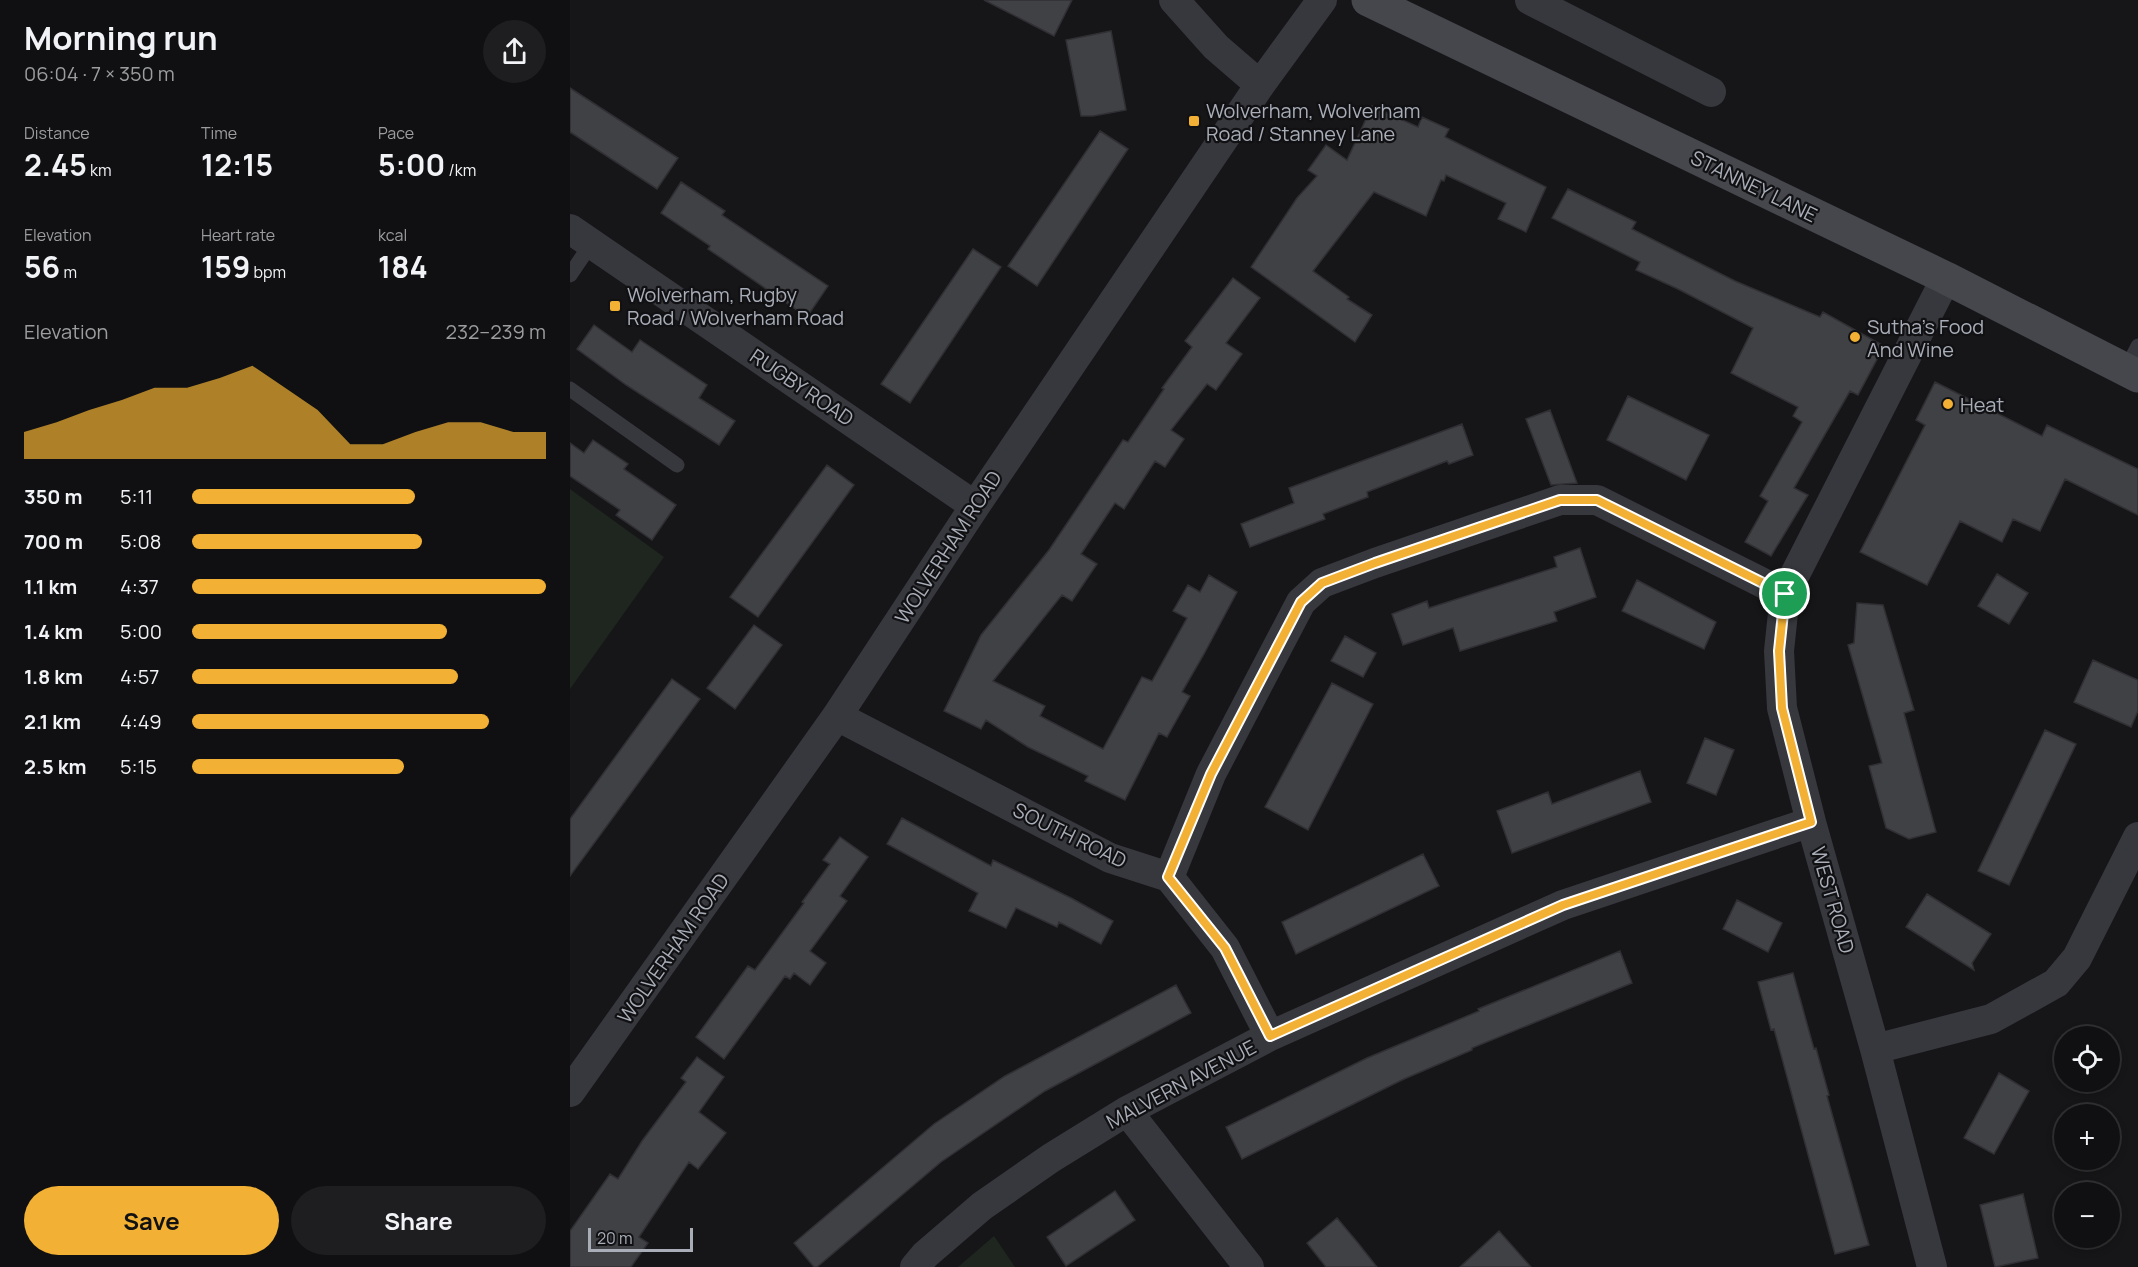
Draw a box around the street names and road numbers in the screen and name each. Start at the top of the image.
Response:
street label: STANNEY LANE [1686,144,1822,228]
street label: RUGBY ROAD [745,342,859,432]
street label: WOLVERHAM ROAD [888,465,1008,629]
street label: SOUTH ROAD [1009,796,1131,874]
street label: WEST ROAD [1805,843,1861,957]
street label: WOLVERHAM ROAD [611,868,735,1028]
street label: MALVERN AVENUE [1101,1033,1261,1135]

